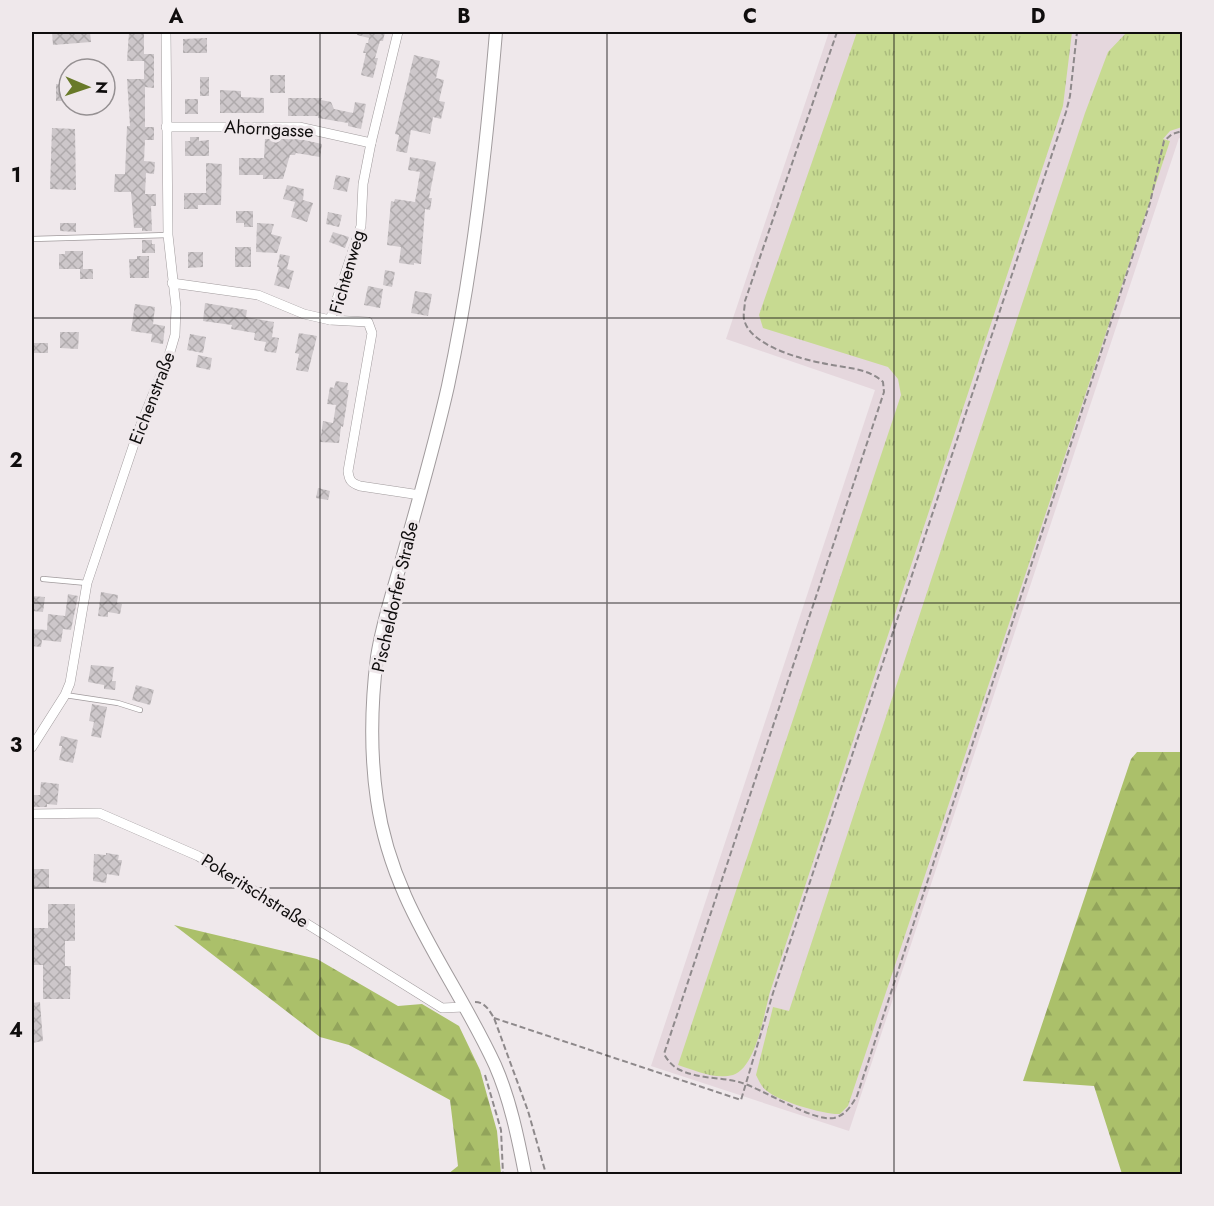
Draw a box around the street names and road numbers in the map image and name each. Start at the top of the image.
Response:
street label: Ahorngasse [224,114,314,144]
street label: Fichtenweg [323,227,371,317]
street label: Eichenstraße [122,348,182,448]
street label: Pischeldorfer Straße [365,519,425,675]
street label: Pokeritschstraße [196,848,314,934]

